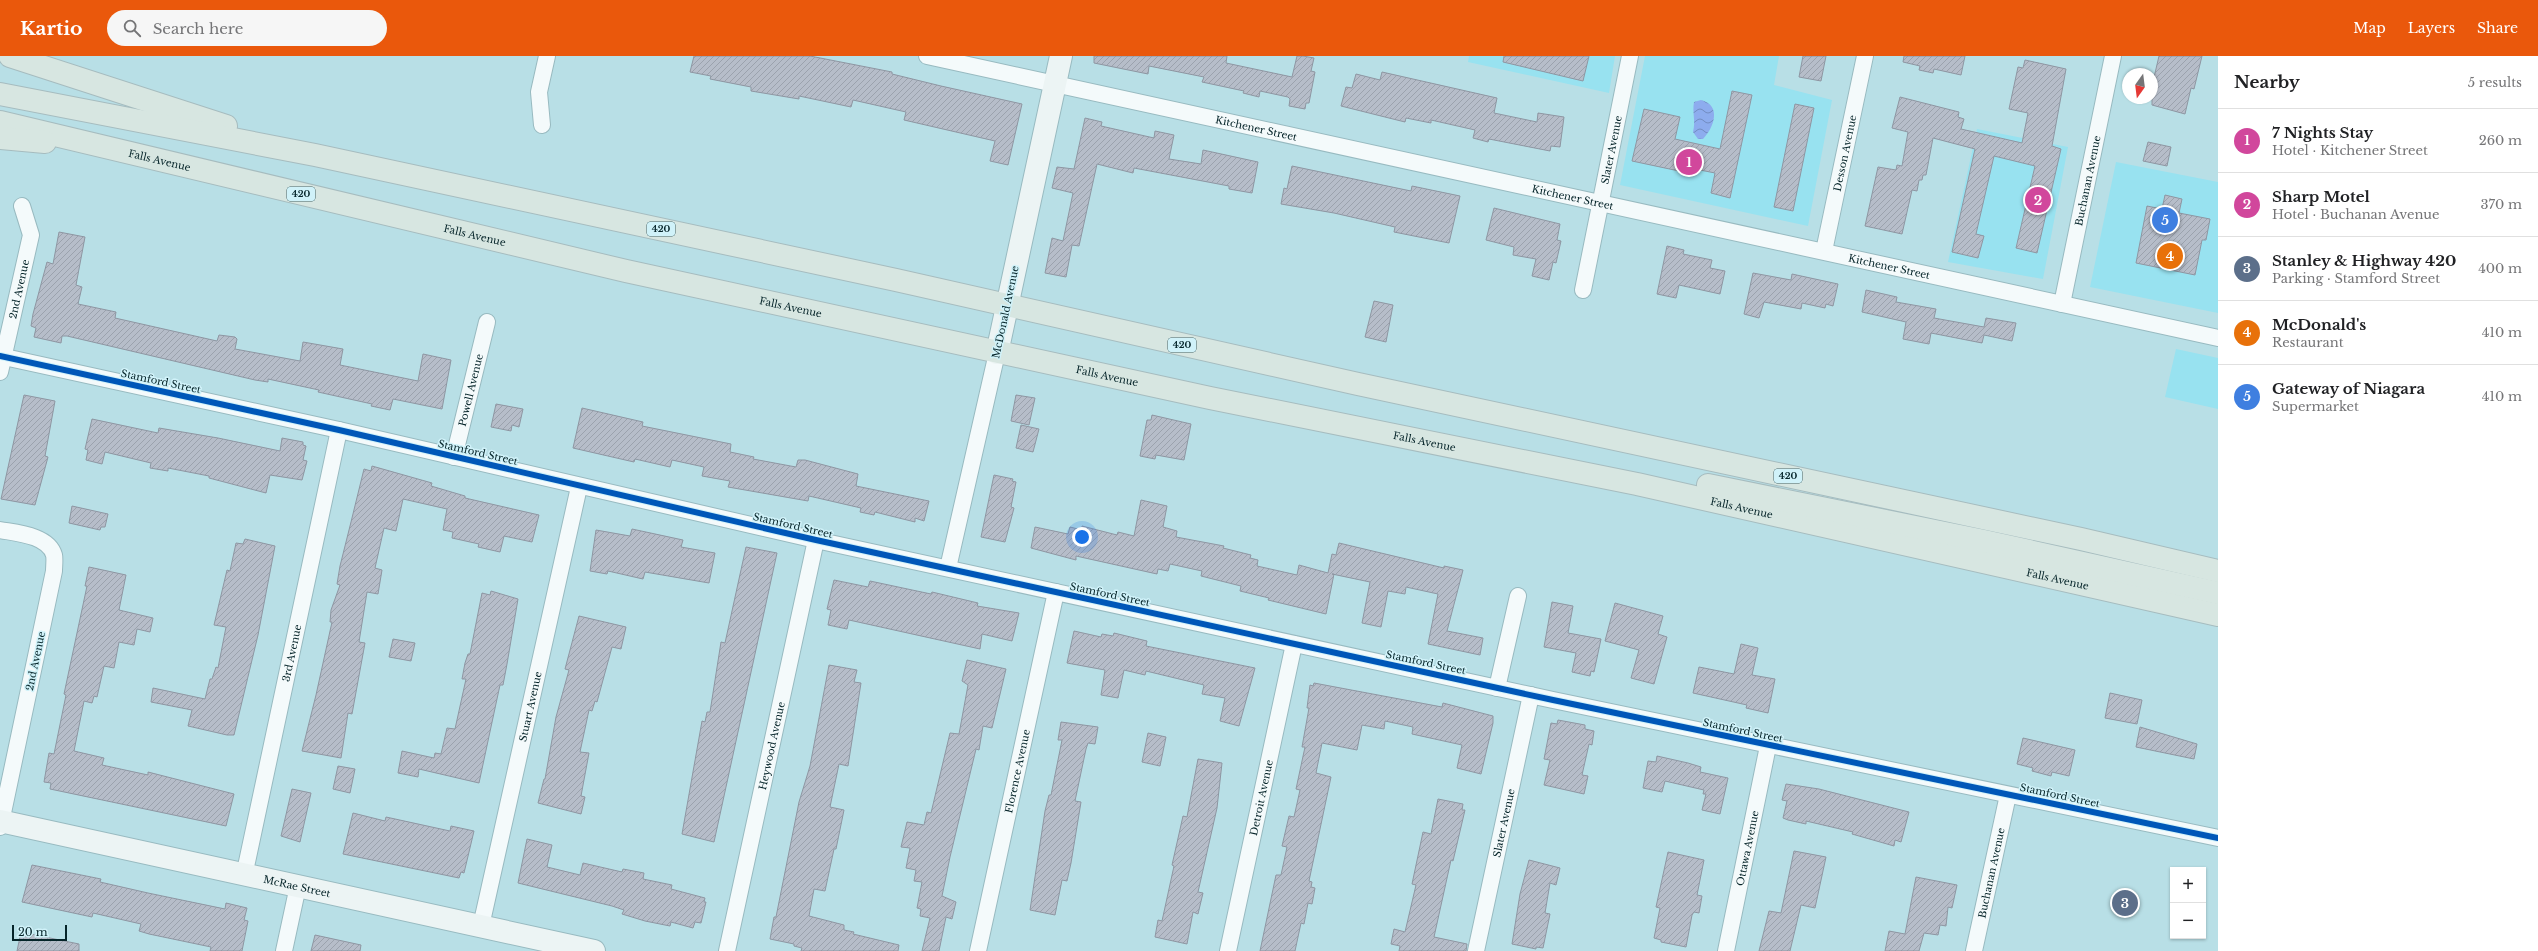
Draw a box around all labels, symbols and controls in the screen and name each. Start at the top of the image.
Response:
search box [107,10,387,46]
text: Kartio [20,17,83,40]
icon: search [121,17,143,39]
text: Search here [153,19,243,38]
text: Map [2353,19,2386,37]
text: Layers [2408,19,2455,37]
text: Share [2477,19,2518,37]
north arrow [2122,68,2158,104]
text: Nearby [2234,72,2300,93]
text: 5 results [2468,74,2522,91]
street label: Kitchener Street [1214,113,1298,144]
street label: Slater Avenue [1598,114,1625,185]
street label: Desson Avenue [1831,114,1859,193]
text: 7 Nights Stay [2272,123,2373,142]
text: 1 [2244,132,2250,149]
text: 260 m [2479,132,2522,149]
street label: Buchanan Avenue [2072,134,2104,227]
text: Hotel · Kitchener Street [2272,142,2428,159]
street label: Falls Avenue [127,147,192,174]
pin: 1 [1676,147,1702,177]
street label: Kitchener Street [1531,182,1615,213]
pin: 2 [2025,185,2051,215]
road number: 420 [287,187,315,201]
text: Sharp Motel [2272,187,2370,206]
text: 2 [2243,196,2251,213]
text: 370 m [2481,196,2522,213]
pin: 5 [2152,205,2178,235]
text: Hotel · Buchanan Avenue [2272,206,2440,223]
street label: Falls Avenue [442,222,507,249]
road number: 420 [647,222,675,236]
pin: 4 [2157,241,2183,271]
street label: Kitchener Street [1847,251,1931,282]
text: Stanley & Highway 420 [2272,251,2456,270]
street label: 2nd Avenue [6,258,32,320]
text: 3 [2243,260,2251,277]
text: 400 m [2478,260,2522,277]
street label: McDonald Avenue [989,264,1022,360]
text: Parking · Stamford Street [2272,270,2440,287]
street label: Falls Avenue [758,294,823,320]
text: McDonald's [2272,315,2366,334]
text: 4 [2243,324,2251,341]
text: 410 m [2482,324,2522,341]
text: Restaurant [2272,334,2344,351]
road number: 420 [1168,338,1196,352]
street label: Powell Avenue [456,352,486,428]
street label: Falls Avenue [1075,363,1140,389]
street label: Stamford Street [120,367,202,396]
text: Gateway of Niagara [2272,379,2425,398]
text: 5 [2243,388,2251,405]
text: 410 m [2482,388,2522,405]
text: Supermarket [2272,398,2359,415]
street label: Falls Avenue [1392,429,1457,454]
street label: Stamford Street [437,437,519,468]
road number: 420 [1774,469,1802,483]
street label: Falls Avenue [1709,495,1774,521]
street label: Stamford Street [752,510,834,541]
your location [1072,527,1092,547]
street label: Falls Avenue [2025,566,2090,593]
street label: Stamford Street [1069,580,1151,609]
street label: 3rd Avenue [280,623,304,683]
street label: 2nd Avenue [23,630,48,692]
street label: Stamford Street [1385,648,1467,677]
street label: Stuart Avenue [516,670,545,743]
street label: Heywood Avenue [756,700,788,791]
street label: Stamford Street [1702,716,1784,745]
street label: Florence Avenue [1002,728,1033,814]
street label: Detroit Avenue [1247,758,1276,837]
street label: Stamford Street [2019,781,2101,810]
street label: Slater Avenue [1490,787,1518,859]
street label: Ottawa Avenue [1733,809,1762,887]
street label: Buchanan Avenue [1975,826,2008,919]
map controls [2170,867,2206,939]
button: + [2170,867,2206,903]
street label: McRae Street [262,873,332,900]
pin: 3 [2112,888,2138,918]
button: − [2170,903,2206,939]
scale bar [12,923,67,942]
text: 20 m [18,925,48,939]

